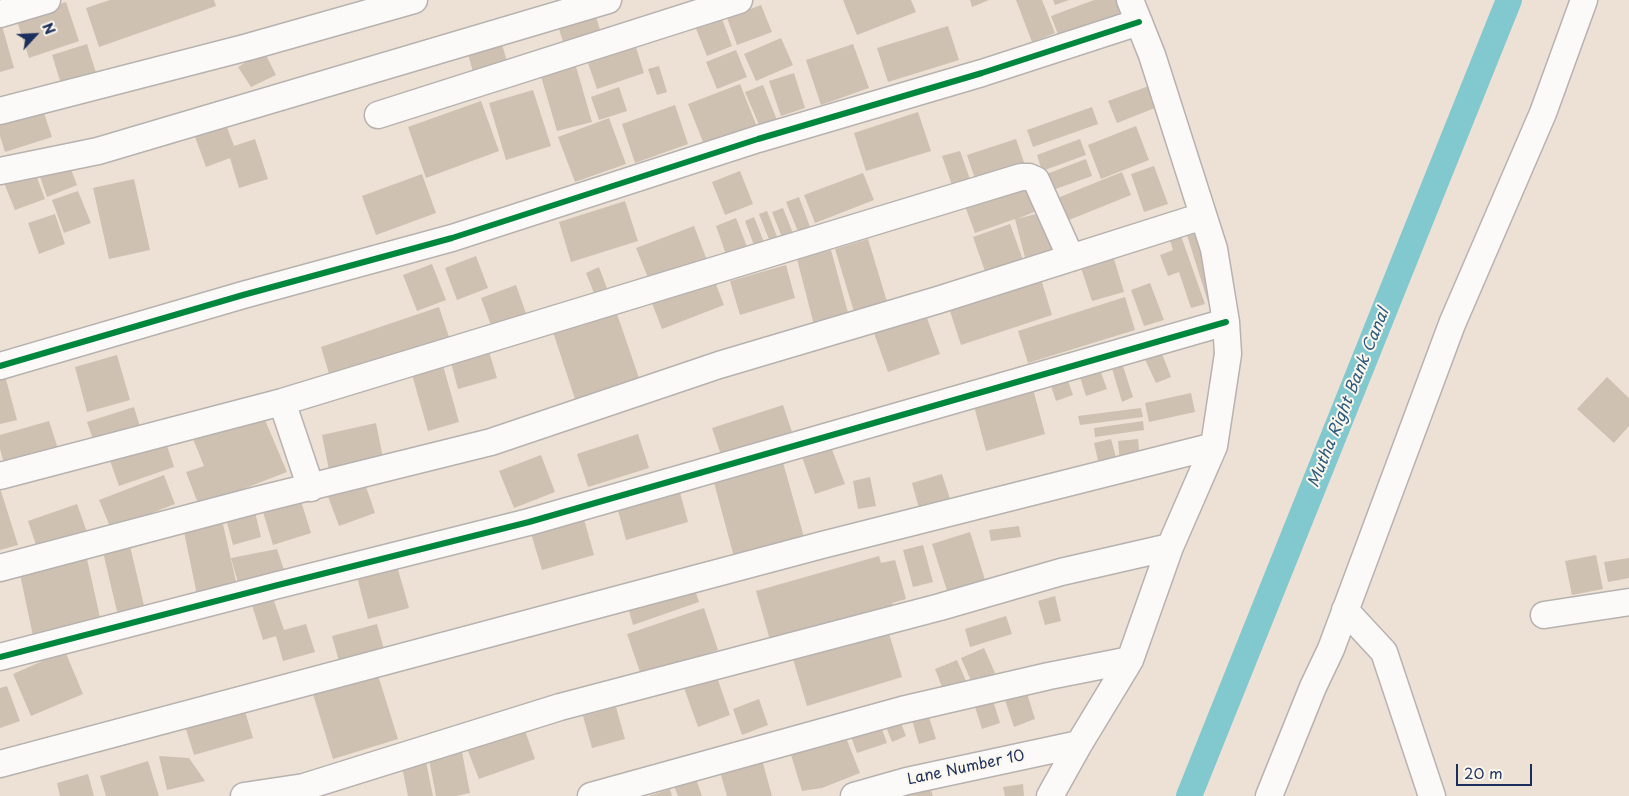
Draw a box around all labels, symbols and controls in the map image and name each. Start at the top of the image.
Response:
north arrow [10,10,60,60]
text: N [37,19,61,38]
water label: Mutha Right Bank Canal [1304,306,1394,490]
street label: Lane Number 10 [906,747,1026,789]
scale bar [1459,754,1535,786]
text: 20 m [1464,761,1503,784]

